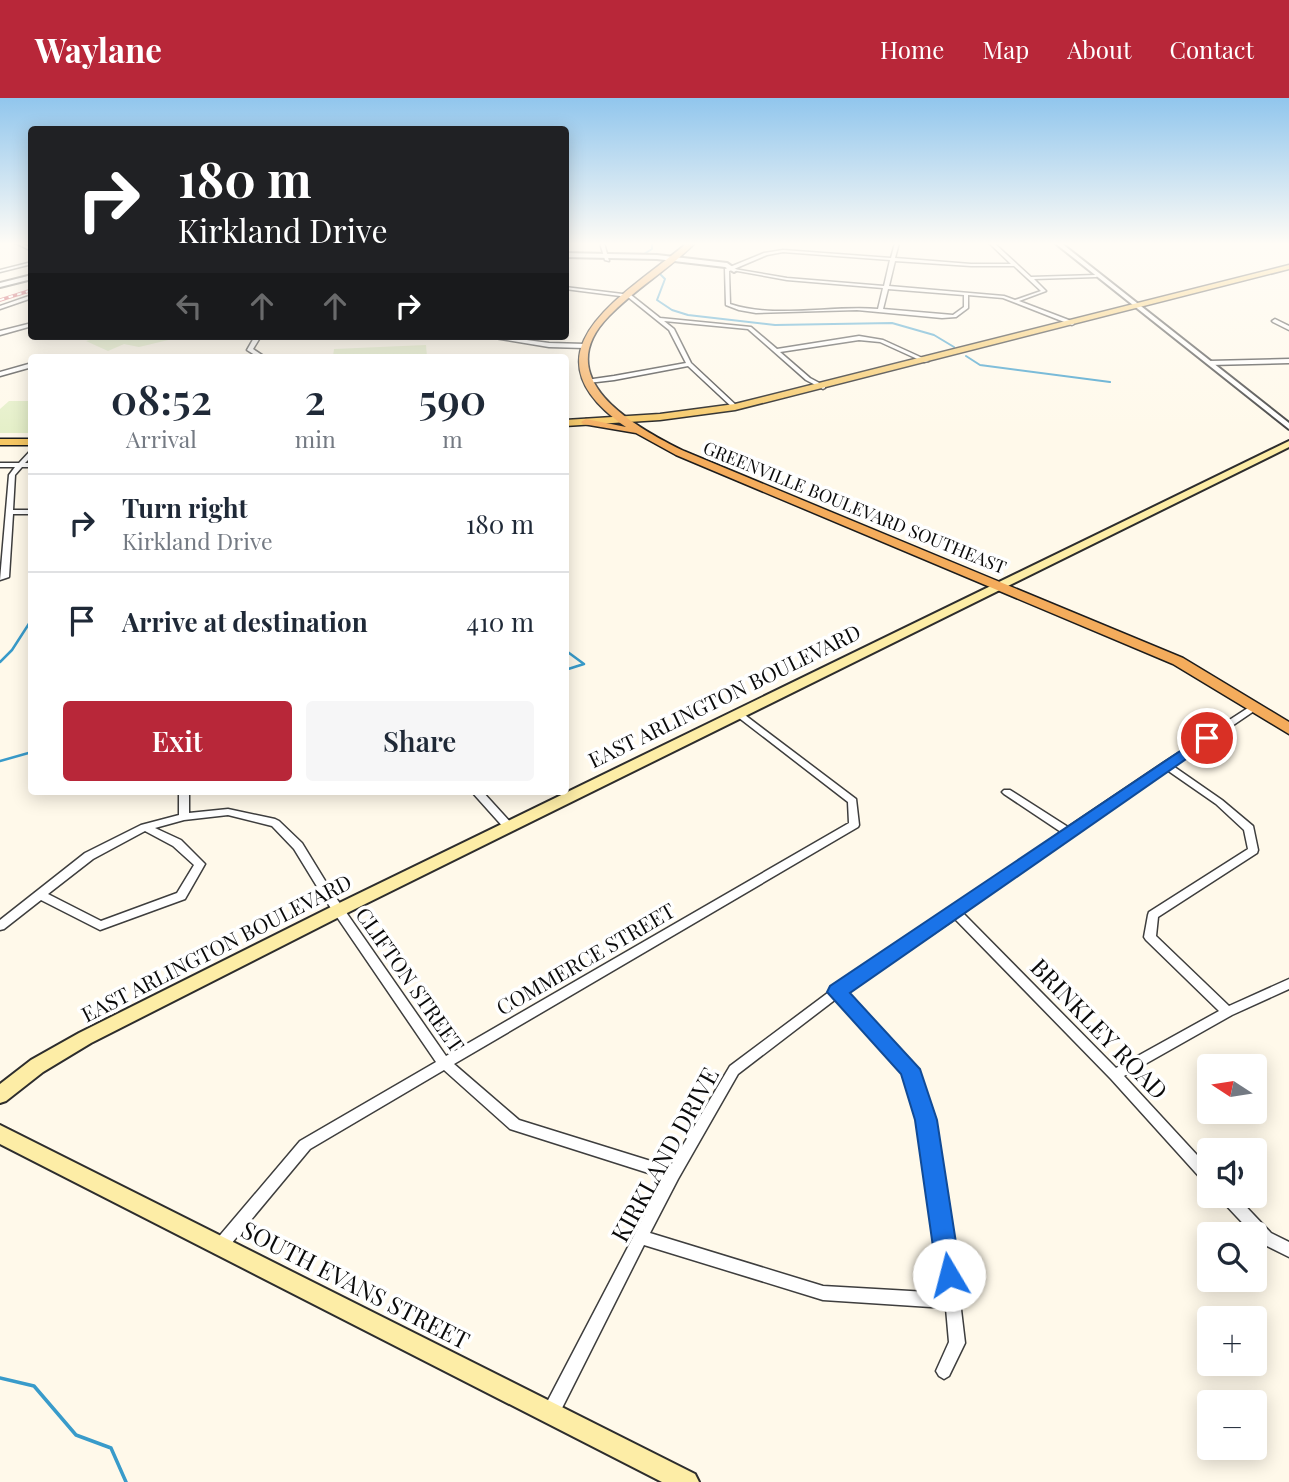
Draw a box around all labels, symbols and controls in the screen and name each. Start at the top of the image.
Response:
text: Waylane [35,27,162,71]
text: Home [880,33,944,65]
text: Map [982,33,1029,65]
text: About [1067,33,1131,65]
text: Contact [1169,33,1254,65]
text: 180 m [178,145,312,210]
icon: right [63,154,154,245]
text: Kirkland Drive [178,208,388,251]
icon: left [170,287,208,325]
icon: ahead [243,287,281,325]
icon: ahead [316,287,354,325]
icon: right [389,287,427,325]
text: 08:52 [111,370,212,426]
text: 2 [305,370,326,426]
text: 590 [418,370,486,426]
text: Arrival [126,423,197,454]
text: min [295,423,336,454]
text: m [442,423,463,454]
street label: GREENVILLE BOULEVARD SOUTHEAST [700,435,1010,579]
text: Turn right [122,490,248,525]
icon: right [63,504,101,542]
text: 180 m [466,506,534,541]
text: Kirkland Drive [122,525,273,556]
icon: arrive [63,602,101,640]
text: Arrive at destination [122,604,368,639]
text: 410 m [466,604,534,639]
street label: EAST ARLINGTON BOULEVARD [583,617,865,773]
button: Exit [63,701,292,781]
button: Share [306,701,534,781]
pin [1177,708,1237,768]
icon: arrive [1188,719,1226,757]
street label: EAST ARLINGTON BOULEVARD [76,866,356,1028]
street label: COMMERCE STREET [491,895,679,1021]
street label: CLIFTON STREET [351,901,471,1057]
street label: BRINKLEY ROAD [1025,951,1175,1105]
north arrow [1197,1054,1267,1124]
map controls [1197,1054,1267,1460]
street label: KIRKLAND DRIVE [603,1061,725,1247]
button: sound [1197,1138,1267,1208]
street label: SOUTH EVANS STREET [236,1212,476,1356]
button: search [1197,1222,1267,1292]
position arrow [912,1238,986,1312]
button: + [1197,1306,1267,1376]
button: − [1197,1390,1267,1460]

